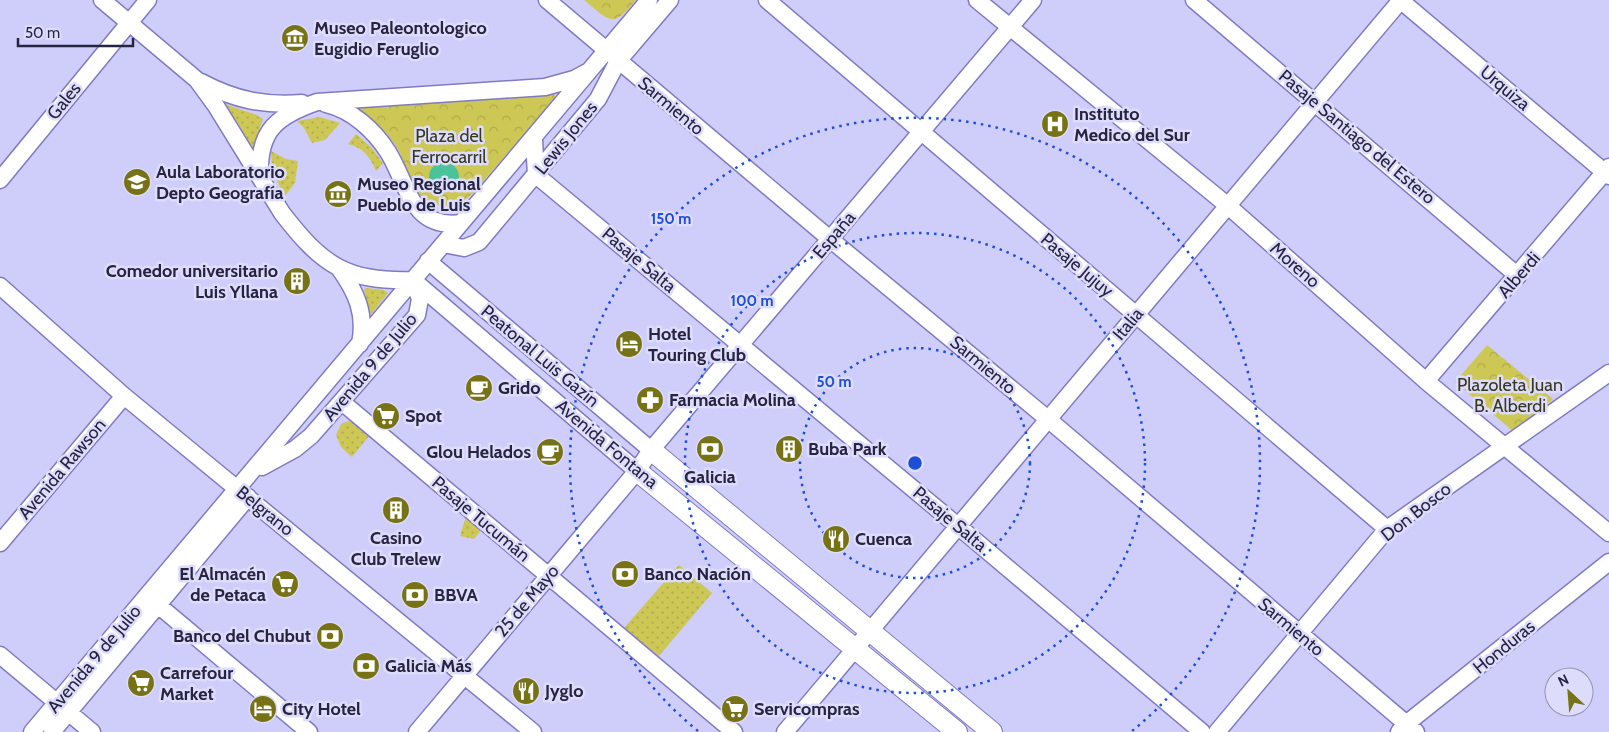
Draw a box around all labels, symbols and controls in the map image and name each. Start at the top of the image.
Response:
scale bar [18,15,132,47]
place label: Museo Paleontologico Eugidio Feruglio [314,17,487,60]
museum icon: Museo Paleontologico Eugidio Feruglio [280,23,310,53]
text: 50 m [25,24,60,42]
street label: Urquiza [1475,61,1535,115]
street label: Pasaje Santiago del Estero [1274,65,1440,209]
street label: Sarmiento [633,72,709,140]
street label: Gales [42,78,86,124]
street label: Lewis Jones [530,97,602,179]
place label: Instituto Medico del Sur [1074,103,1190,146]
hospital icon: Instituto Medico del Sur [1040,109,1070,139]
park label: Plaza del Ferrocarril [411,125,487,168]
place label: Aula Laboratorio Depto Geografía [156,161,285,204]
school or university icon: Aula Laboratorio Depto Geografía [122,167,152,197]
place label: Museo Regional Pueblo de Luis [357,173,481,216]
museum icon: Museo Regional Pueblo de Luis [323,179,353,209]
street label: España [808,207,860,263]
text: 150 m [651,210,691,228]
street label: Pasaje Salta [598,223,681,298]
street label: Pasaje Jujuy [1036,228,1118,302]
street label: Moreno [1266,237,1325,293]
street label: Alberdi [1493,248,1545,302]
place label: Comedor universitario Luis Yllana [106,260,278,303]
building icon: Comedor universitario Luis Yllana [282,266,312,296]
text: 100 m [730,292,774,310]
street label: Peatonal Luis Gazín [476,300,604,412]
street label: Italia [1108,303,1148,345]
street label: Avenida 9 de Julio [318,308,422,425]
place label: Hotel Touring Club [648,323,746,366]
hotel icon: Hotel Touring Club [614,329,644,359]
street label: Sarmiento [945,331,1021,399]
cafe icon: Grido [464,373,494,403]
text: 50 m [816,373,852,391]
park label: Plazoleta Juan B. Alberdi [1457,374,1563,417]
place label: Grido [498,377,541,399]
pharmacy icon: Farmacia Molina [635,385,665,415]
place label: Farmacia Molina [669,389,796,411]
street label: Avenida Fontana [551,395,663,493]
supermarket icon: Spot [371,401,401,431]
place label: Spot [405,405,442,427]
street label: Avenida Rawson [14,414,110,524]
bank icon: Galicia [695,434,725,464]
building icon: Buba Park [774,434,804,464]
cafe icon: Glou Helados [535,437,565,467]
place label: Buba Park [808,438,887,460]
place label: Glou Helados [426,441,531,463]
centre of rings [906,454,924,472]
place label: Galicia [684,466,736,488]
street label: Pasaje Tucumán [427,472,535,566]
street label: Don Bosco [1377,478,1456,546]
street label: Belgrano [232,481,298,541]
street label: Pasaje Salta [909,482,992,557]
building icon: Casino Club Trelew [381,495,411,525]
restaurant icon: Cuenca [821,524,851,554]
place label: Casino Club Trelew [351,527,441,570]
place label: Cuenca [855,528,912,550]
bank icon: Banco Nación [610,559,640,589]
street label: 25 de Mayo [490,560,564,642]
place label: El Almacén de Petaca [179,563,266,606]
place label: Banco Nación [644,563,751,585]
supermarket icon: El Almacén de Petaca [270,569,300,599]
bank icon: BBVA [400,580,430,610]
place label: BBVA [434,584,479,606]
street label: Sarmiento [1253,593,1329,661]
street label: Avenida 9 de Julio [42,600,146,717]
street label: Honduras [1469,615,1539,679]
bank icon: Banco del Chubut [315,621,345,651]
place label: Banco del Chubut [173,625,311,647]
bank icon: Galicia Más [351,651,381,681]
place label: Galicia Más [385,655,472,677]
place label: Carrefour Market [160,662,233,705]
north arrow [1544,667,1594,717]
supermarket icon: Carrefour Market [126,668,156,698]
text: N [1555,670,1572,691]
restaurant icon: Jyglo [511,676,541,706]
place label: Jyglo [544,680,583,702]
hotel icon: City Hotel [248,694,278,724]
supermarket icon: Servicompras [720,694,750,724]
place label: City Hotel [282,698,361,720]
place label: Servicompras [754,698,860,720]

